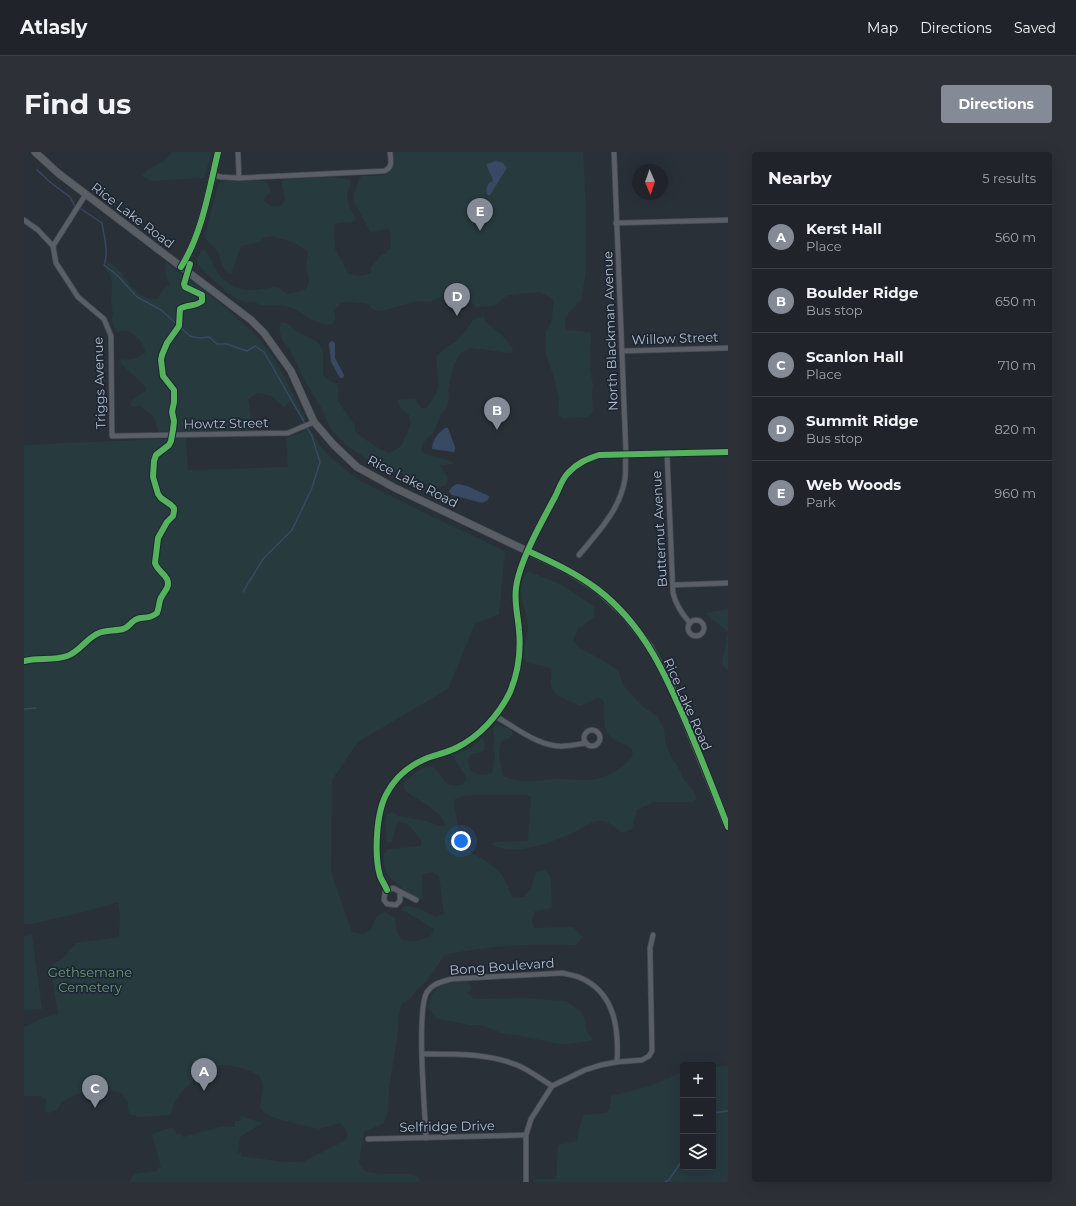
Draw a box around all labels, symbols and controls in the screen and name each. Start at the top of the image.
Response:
text: Atlasly [20,16,87,39]
text: Map [867,19,898,37]
text: Directions [920,19,992,37]
text: Saved [1014,19,1056,37]
button: Directions [941,85,1052,123]
text: Find us [24,87,131,121]
north arrow [632,164,668,200]
text: Nearby [768,168,832,188]
text: 5 results [982,170,1036,186]
street label: Rice Lake Road [88,179,178,251]
pin: E [467,198,493,231]
text: Kerst Hall [806,219,882,238]
text: A [776,229,786,245]
text: 560 m [995,229,1036,245]
text: Place [806,238,842,254]
street label: North Blackman Avenue [599,251,621,411]
pin: D [444,283,470,316]
text: Boulder Ridge [806,283,919,302]
text: B [776,293,786,309]
text: 650 m [995,293,1036,309]
text: Bus stop [806,302,863,318]
street label: Willow Street [631,328,719,348]
street label: Triggs Avenue [89,336,109,430]
text: Scanlon Hall [806,347,903,366]
text: C [776,357,786,373]
text: 710 m [998,357,1036,373]
text: Place [806,366,842,382]
pin: B [484,397,510,430]
text: Summit Ridge [806,411,919,430]
street label: Howtz Street [184,414,268,432]
text: D [776,421,786,437]
text: 820 m [995,421,1036,437]
text: Bus stop [806,430,863,446]
street label: Rice Lake Road [365,451,461,511]
street label: Butternut Avenue [648,470,670,588]
text: Web Woods [806,475,901,494]
text: E [777,485,785,501]
text: 960 m [994,485,1036,501]
text: Park [806,494,836,510]
street label: Rice Lake Road [660,655,716,753]
your location [451,831,471,851]
street label: Bong Boulevard [449,954,555,978]
park label: Gethsemane Cemetery [48,964,132,995]
pin: A [191,1058,217,1091]
map controls [680,1062,716,1170]
button: + [680,1062,716,1098]
pin: C [82,1075,108,1108]
button: − [680,1098,716,1134]
street label: Selfridge Drive [399,1117,495,1135]
button: layers [680,1134,716,1170]

